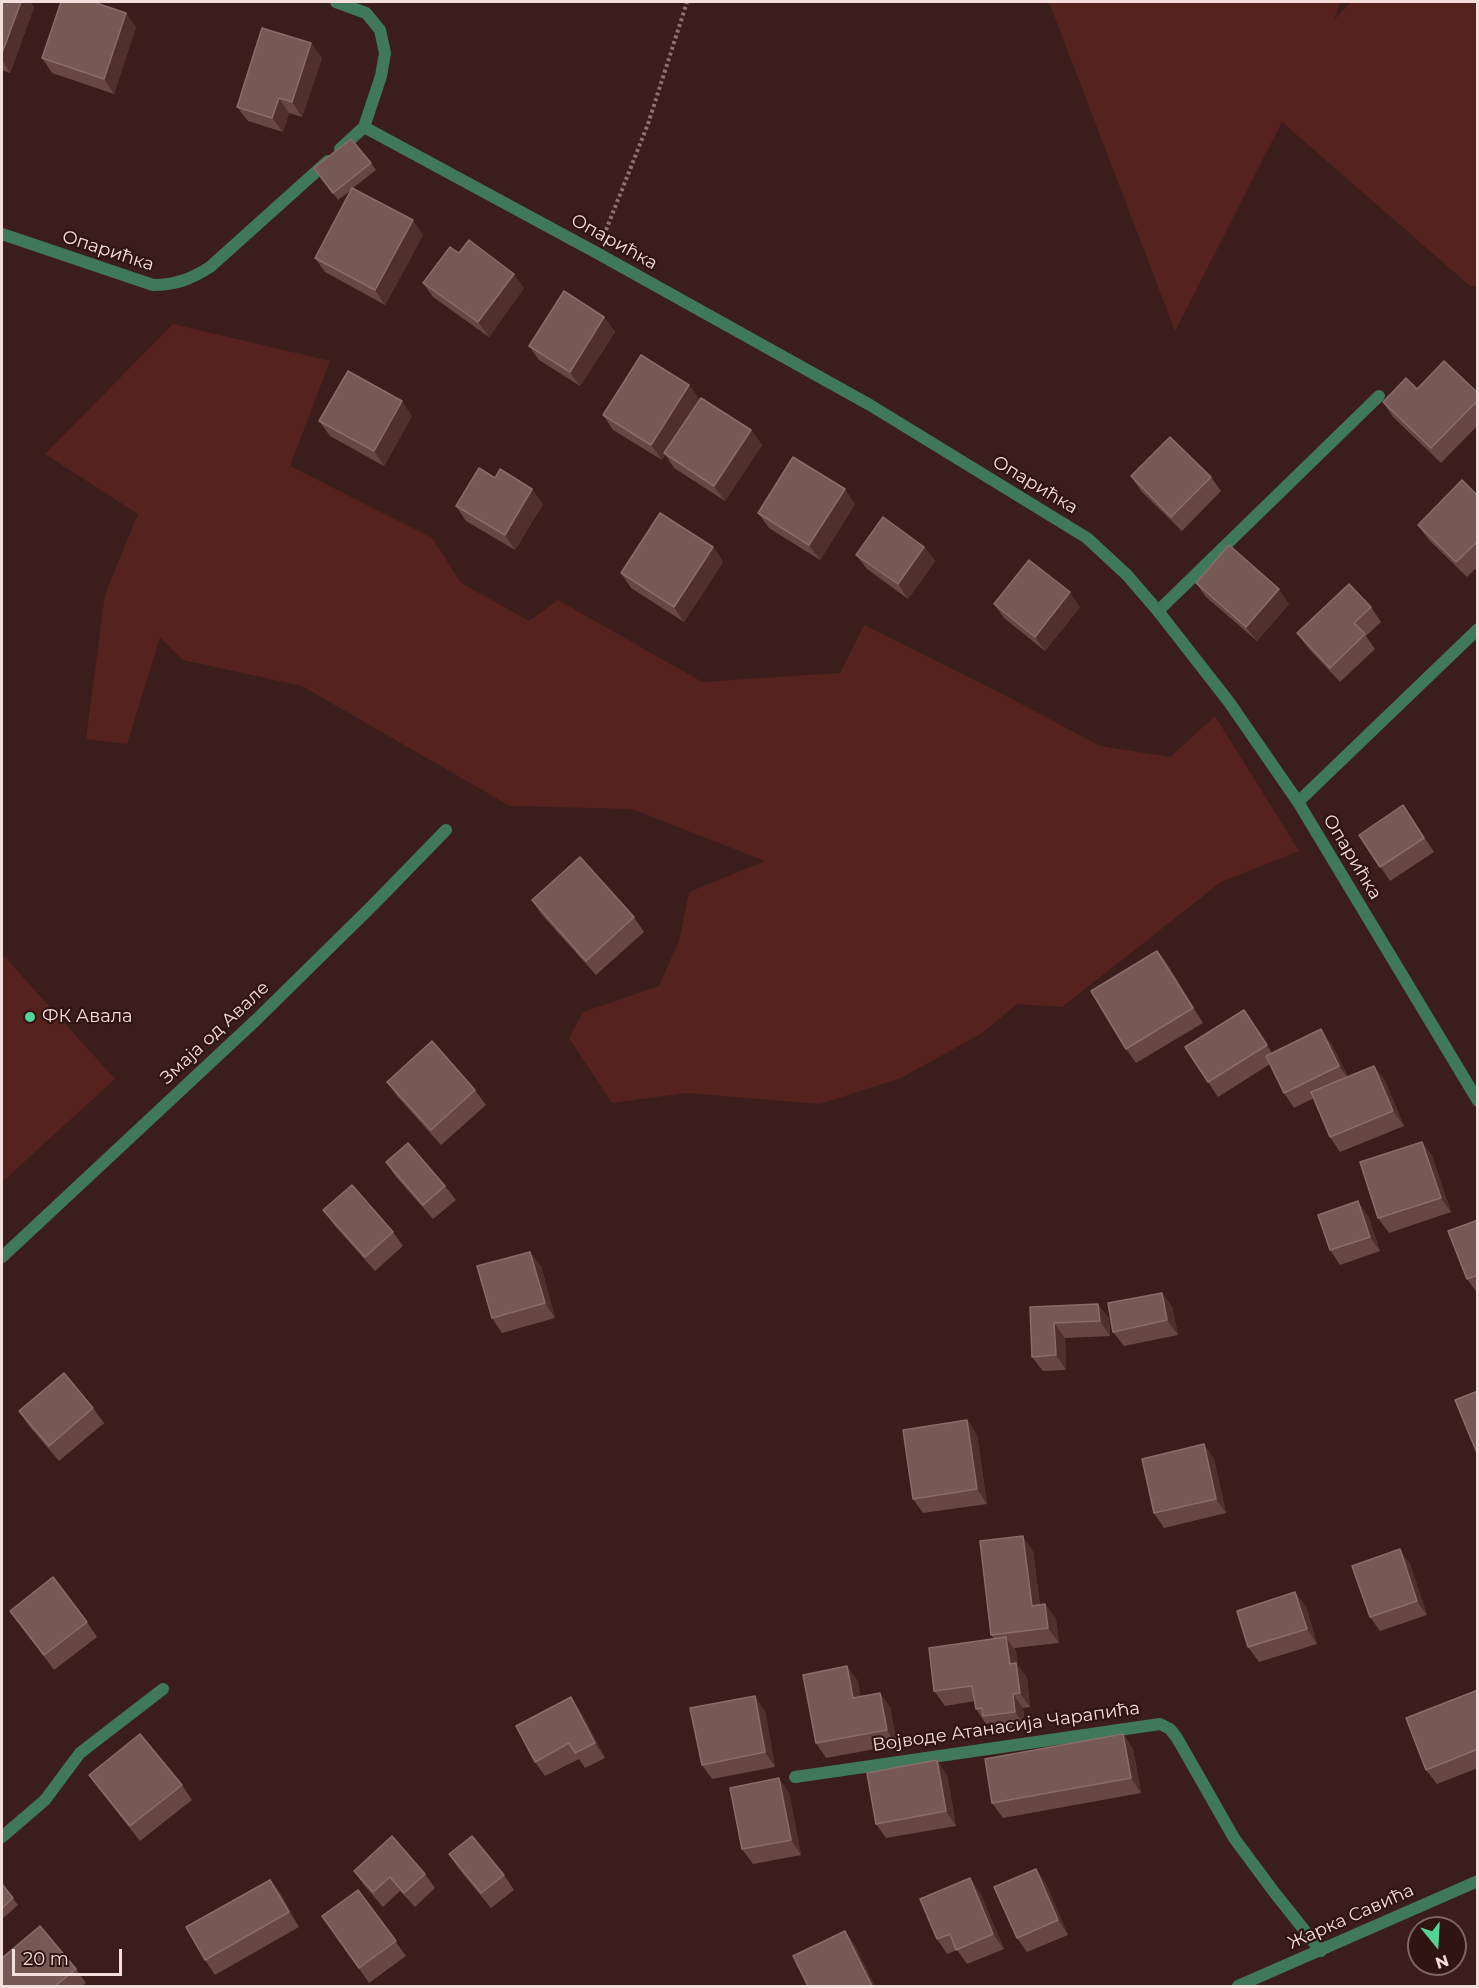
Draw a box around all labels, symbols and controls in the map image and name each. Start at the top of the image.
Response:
street label: Опарићка [567,209,661,275]
street label: Опарићка [59,226,157,276]
street label: Опарићка [989,451,1081,519]
street label: Опарићка [1318,811,1386,903]
street label: Змаја од Авале [156,977,274,1089]
place label: ФК Авала [42,1006,133,1028]
marker: ФК Авала [23,1010,37,1024]
street label: Војводе Атанасија Чарапића [871,1698,1141,1756]
street label: Жарка Савића [1285,1880,1417,1954]
north arrow [1407,1916,1467,1976]
scale bar [15,1937,124,1975]
text: 20 m [23,1948,69,1970]
text: N [1433,1951,1451,1973]

